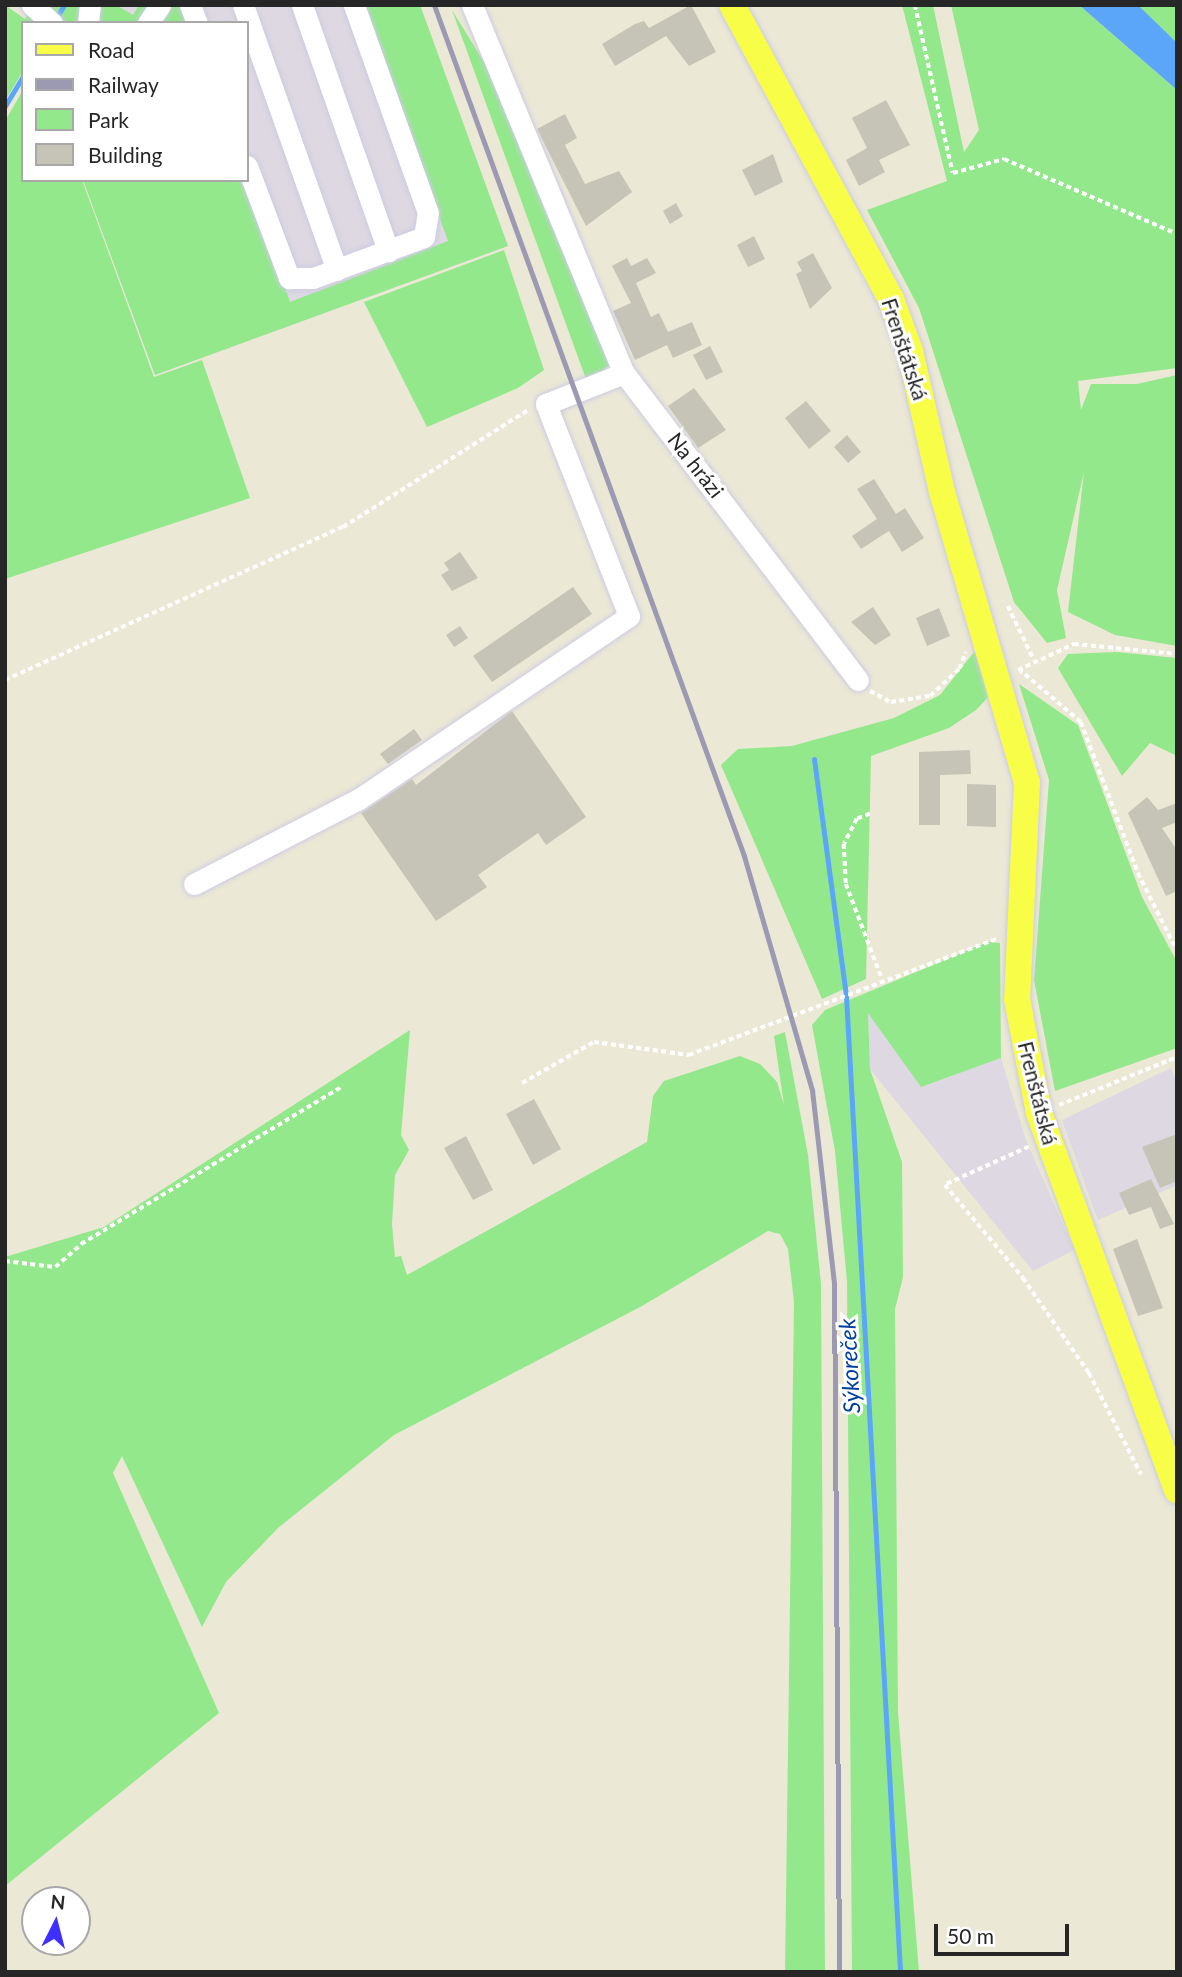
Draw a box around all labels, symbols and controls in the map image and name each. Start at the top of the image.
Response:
legend [21,21,248,182]
text: Road [88,37,135,62]
text: Railway [88,72,159,97]
text: Park [88,107,129,132]
text: Building [88,142,163,167]
street label: Frenštátská [877,295,933,403]
street label: Na hrázi [663,427,729,503]
street label: Frenštátská [1013,1039,1063,1147]
water label: Sýkoreček [833,1318,865,1414]
north arrow [21,1886,91,1956]
text: N [50,1889,67,1914]
scale bar [937,1910,1072,1954]
text: 50 m [947,1923,994,1948]

